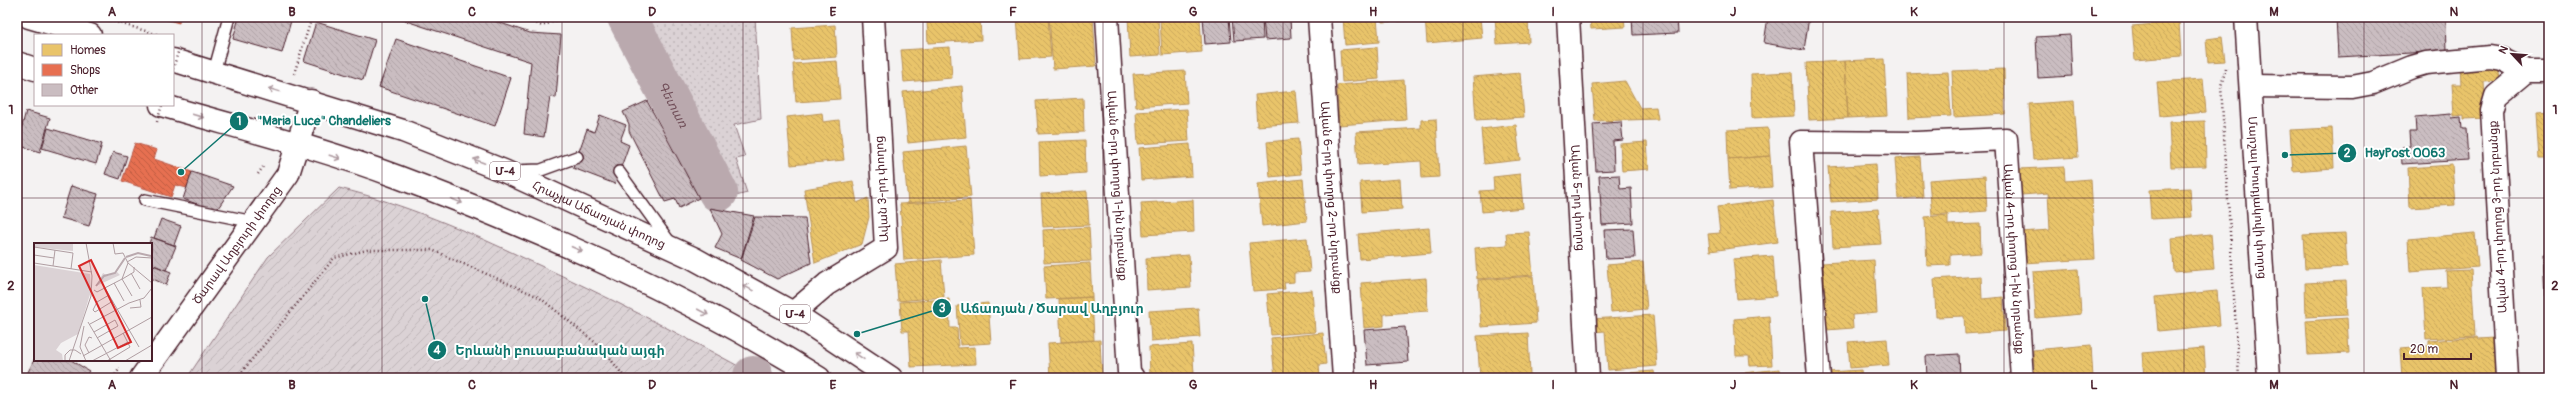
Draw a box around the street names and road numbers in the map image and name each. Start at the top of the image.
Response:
street label: Ավան 6-րդ փողոց 1-ին նրբանցք [1104,90,1131,281]
street label: Ավան 6-րդ փողոց 2-րդ նրբանցք [1317,101,1346,295]
street label: Մարշալ Խուդյակովի փողոց [2245,116,2270,280]
street label: Ավան 4-րդ փողոց 3-րդ նրբանցք [2485,120,2511,314]
street label: Ավան 3-րդ փողոց [872,135,892,243]
street label: Ավան 5-րդ փողոց [1568,144,1588,251]
road number: Մ-4 [490,162,520,180]
street label: Ավան 4-րդ փողոց 1-ին նրբանցք [2000,163,2028,355]
street label: Հրաչյա Աճառյան փողոց [530,178,668,252]
street label: Ծարավ Աղբյուրի փողոց [189,183,285,307]
road number: Մ-4 [780,305,810,323]

